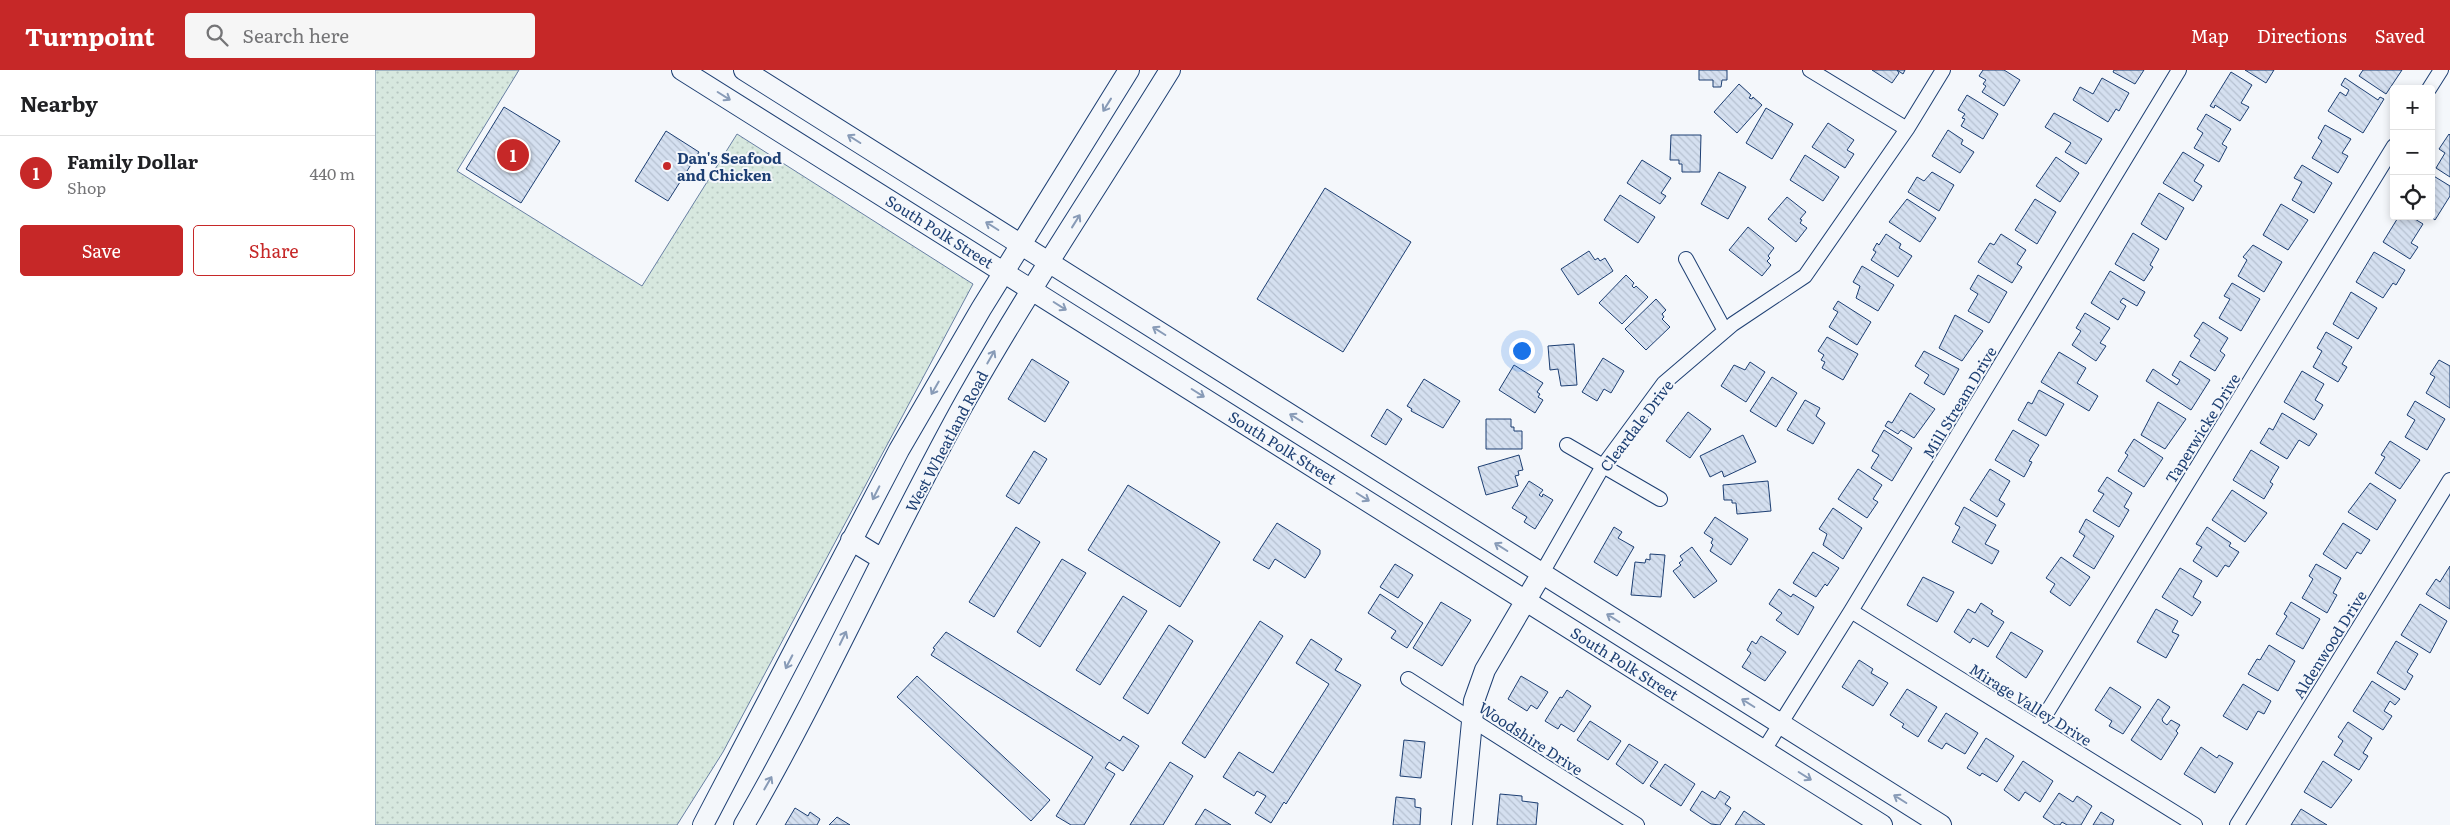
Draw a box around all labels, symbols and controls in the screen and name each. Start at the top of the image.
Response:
search box [185,13,535,58]
text: Turnpoint [25,18,155,53]
icon: search [203,21,231,49]
text: Search here [243,21,349,49]
text: Map [2191,22,2229,49]
text: Directions [2257,22,2347,49]
text: Saved [2375,22,2425,49]
map controls [2390,85,2435,220]
button: + [2390,85,2435,130]
text: Nearby [20,87,98,118]
one-way arrow [716,91,730,101]
one-way arrow [1102,98,1112,112]
button: − [2390,130,2435,175]
one-way arrow [848,134,862,144]
pin: 1 [497,136,529,174]
place label: Dan's Seafood and Chicken [677,146,782,186]
text: Family Dollar [67,147,198,175]
marker: Dan's Seafood and Chicken [661,160,673,172]
text: 1 [33,161,39,185]
text: 440 m [309,161,355,185]
text: Shop [67,175,106,199]
button: locate [2390,175,2435,220]
street label: South Polk Street [882,189,998,273]
one-way arrow [1071,215,1081,229]
one-way arrow [985,221,999,231]
button: Save [20,225,183,276]
button: Share [193,225,355,276]
one-way arrow [1053,302,1067,312]
one-way arrow [1152,326,1166,337]
your location [1509,338,1535,364]
street label: Mill Stream Drive [1916,341,2002,462]
one-way arrow [987,351,997,365]
street label: West Wheatland Road [899,366,993,516]
street label: Taperwicke Drive [2159,368,2245,488]
street label: Cleardale Drive [1594,374,1678,476]
one-way arrow [930,381,940,396]
one-way arrow [1190,388,1204,398]
street label: South Polk Street [1225,405,1341,489]
one-way arrow [1290,413,1304,423]
one-way arrow [871,485,880,500]
one-way arrow [1355,492,1369,502]
one-way arrow [1495,542,1509,552]
street label: Aldenwood Drive [2286,585,2372,703]
one-way arrow [1607,613,1621,623]
street label: South Polk Street [1567,621,1683,705]
one-way arrow [838,631,848,646]
one-way arrow [784,654,793,669]
street label: Mirage Valley Drive [1965,657,2097,751]
street label: Woodshire Drive [1474,696,1588,781]
one-way arrow [1741,698,1755,708]
one-way arrow [1797,771,1811,781]
one-way arrow [764,776,774,790]
one-way arrow [1893,794,1907,804]

